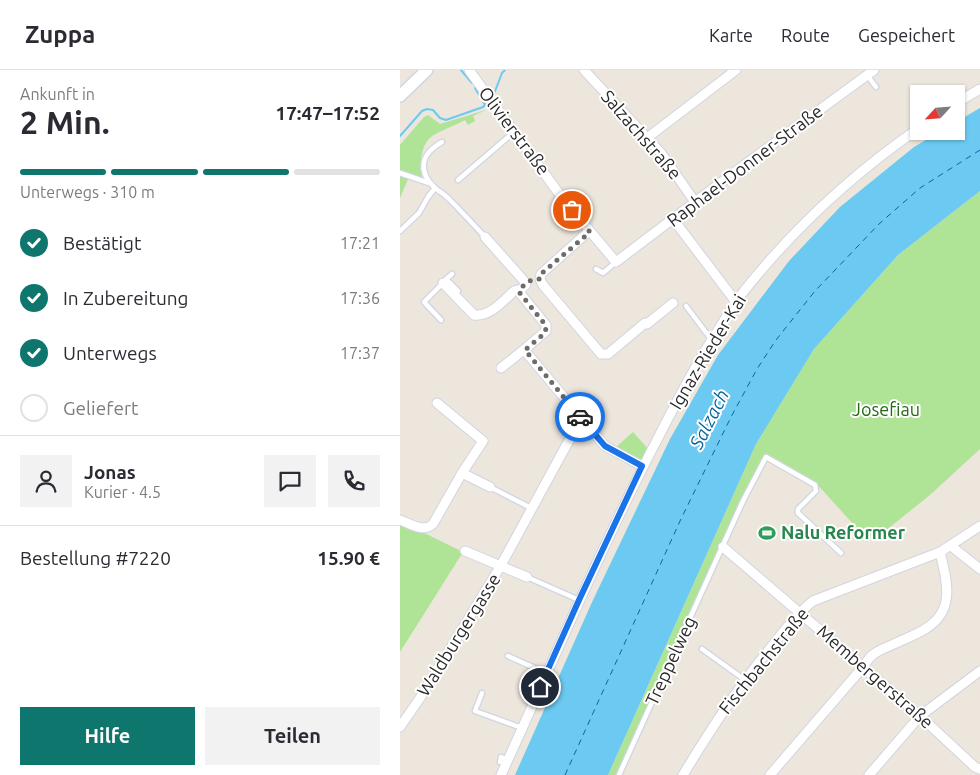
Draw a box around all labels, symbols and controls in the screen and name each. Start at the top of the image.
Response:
text: Zuppa [25,21,95,48]
text: Karte [709,25,753,45]
text: Route [781,25,830,45]
text: Gespeichert [858,25,955,45]
street label: Olivierstraße [475,83,554,178]
text: Ankunft in [20,85,95,103]
north arrow [910,85,965,140]
map controls [910,85,965,140]
street label: Salzachstraße [598,86,686,183]
street label: Raphael-Donner-Straße [663,100,826,230]
text: 17:47–17:52 [275,102,380,124]
text: 2 Min. [20,104,110,140]
text: Unterwegs · 310 m [20,183,155,201]
pin [551,189,593,231]
icon: bag [558,196,586,224]
icon: check [20,229,48,257]
text: Bestätigt [63,232,141,254]
text: 17:21 [340,234,380,252]
icon: check [20,284,48,312]
text: In Zubereitung [63,287,189,309]
text: 17:36 [340,289,380,307]
street label: Ignaz-Rieder-Kai [665,291,749,412]
icon: check [20,339,48,367]
text: Unterwegs [63,342,157,364]
text: 17:37 [340,344,380,362]
water label: Salzach [684,386,733,453]
courier [555,392,605,442]
text: Geliefert [63,397,139,419]
park label: Josefiau [852,399,920,419]
icon: car [566,403,594,431]
button: person [20,455,72,507]
button: chat [264,455,316,507]
button: phone [328,455,380,507]
text: Jonas [84,461,136,483]
text: Kurier · 4.5 [84,483,161,501]
place label: Nalu Reformer [781,522,906,542]
sports icon: Nalu Reformer [757,523,777,543]
text: Bestellung #7220 [20,547,171,569]
text: 15.90 € [317,547,380,569]
street label: Waldburgergasse [412,570,504,699]
street label: Fischbachstraße [714,603,812,717]
street label: Treppelweg [641,613,699,708]
street label: Membergerstraße [814,620,938,732]
pin [519,666,561,708]
icon: home [526,673,554,701]
button: Hilfe [20,707,195,765]
button: Teilen [205,707,380,765]

